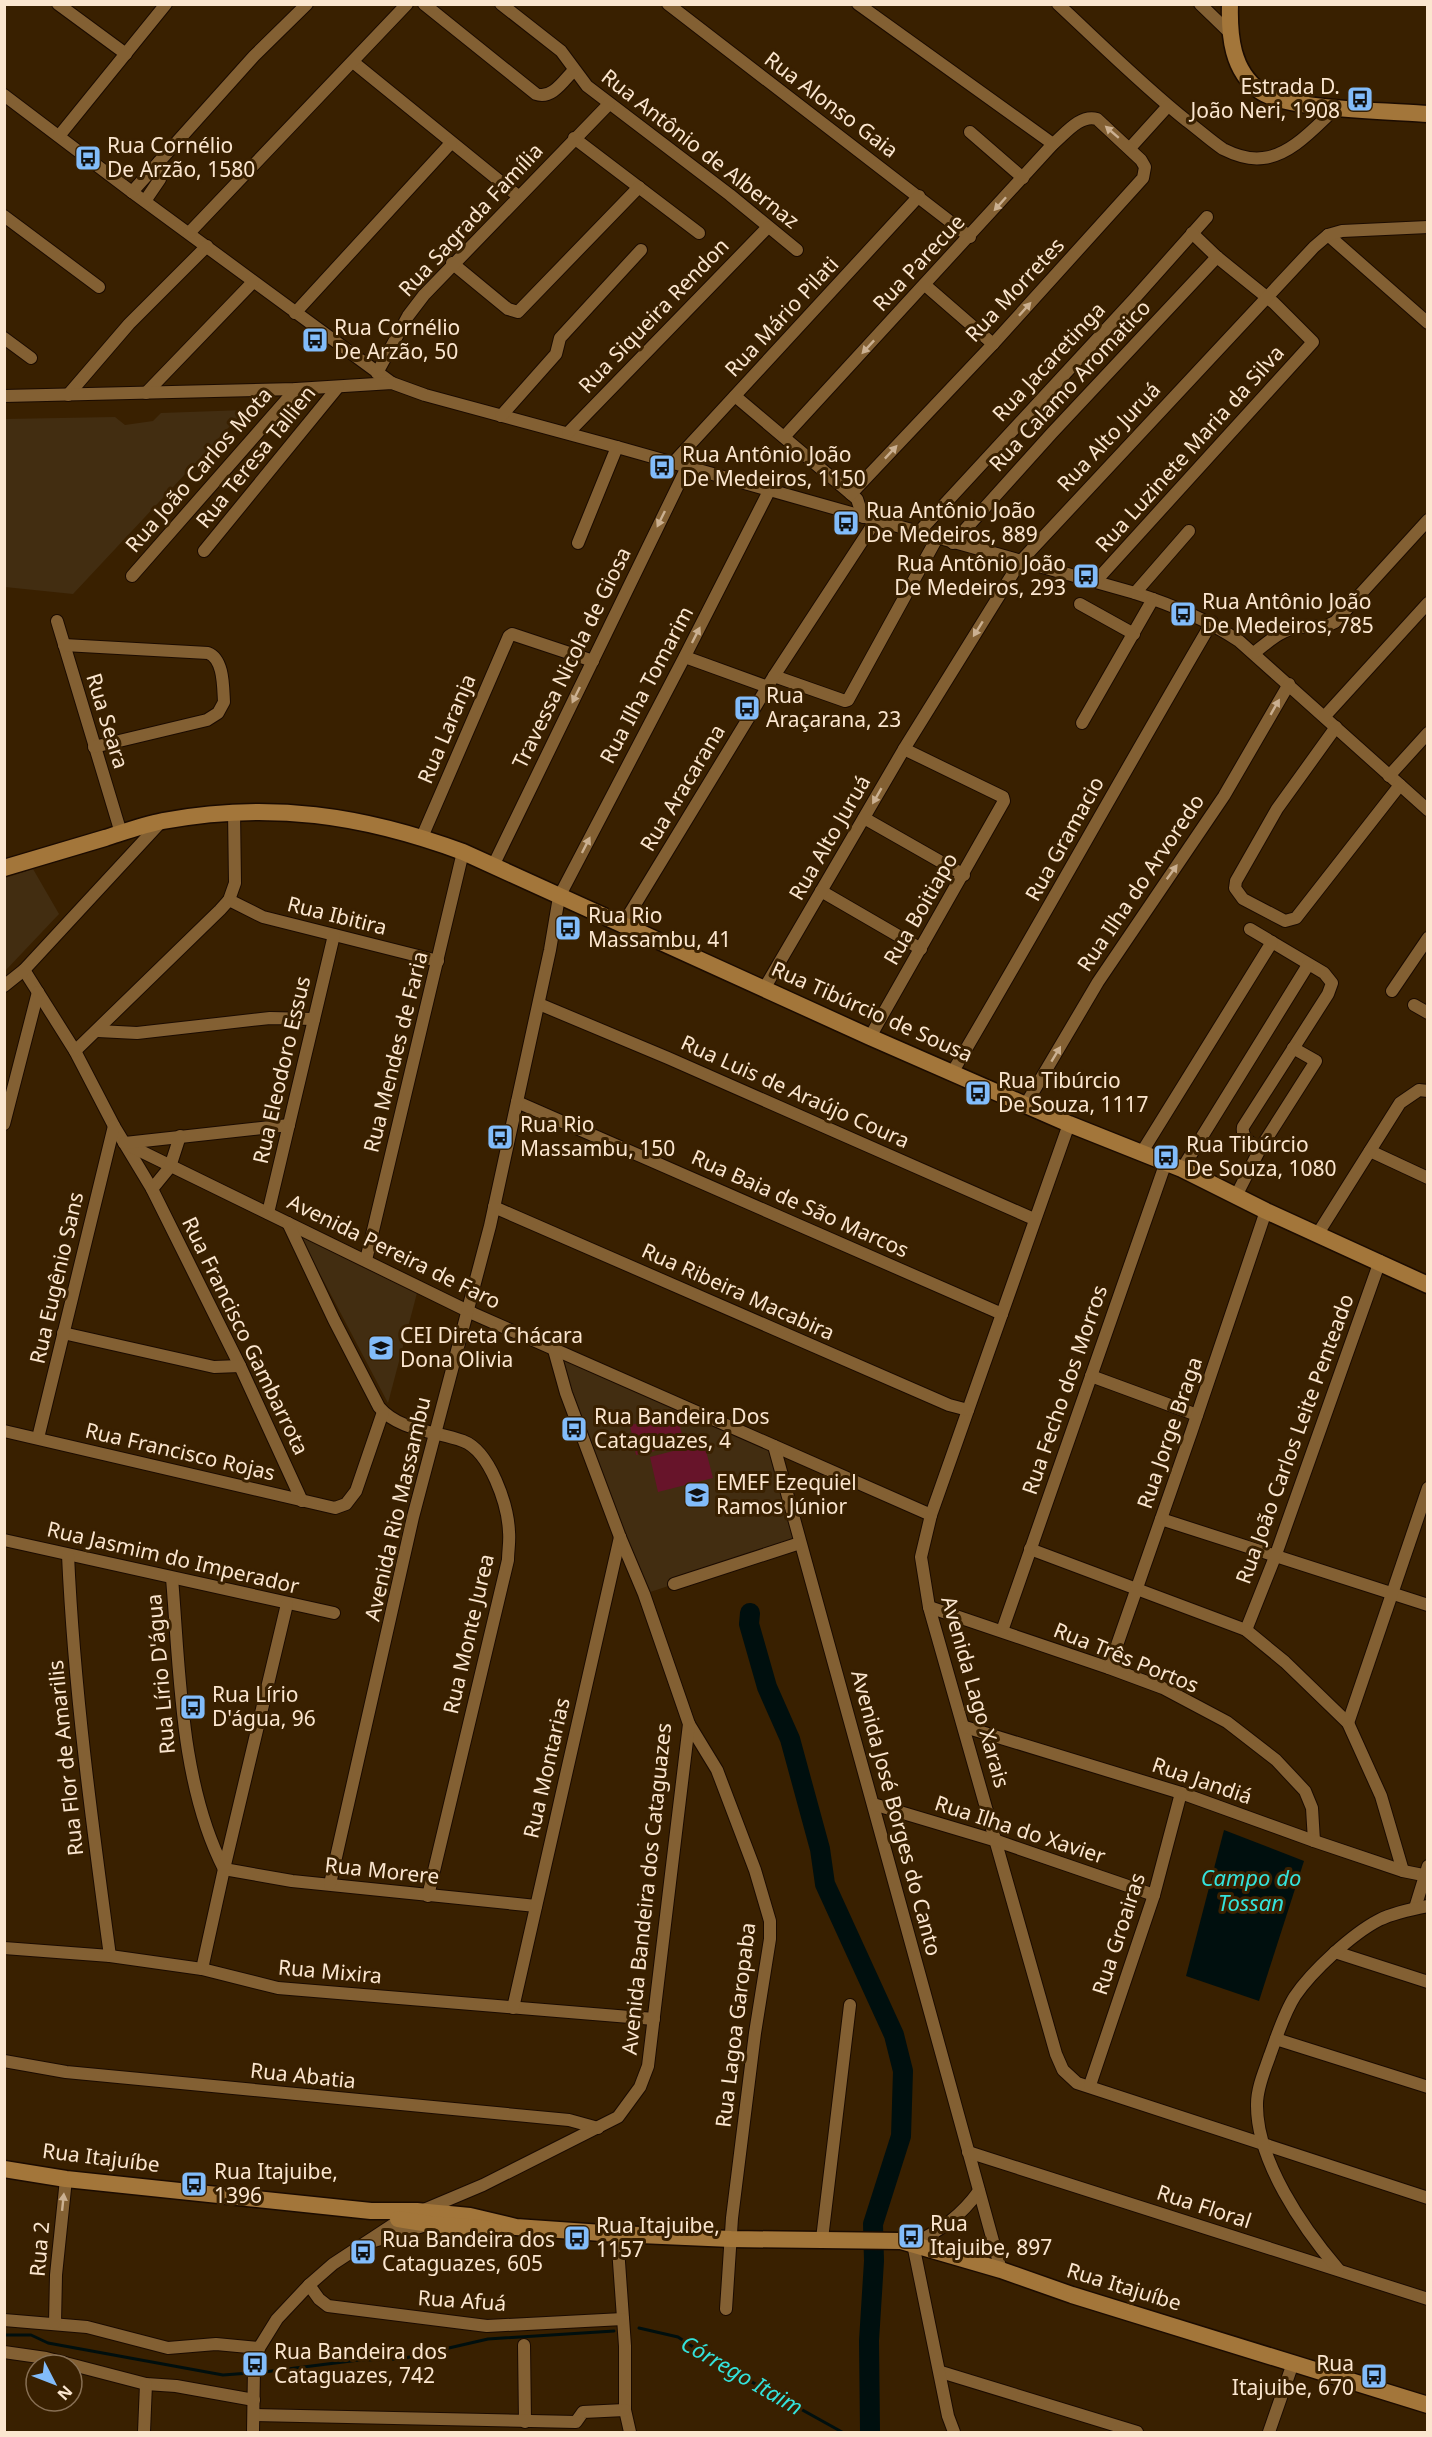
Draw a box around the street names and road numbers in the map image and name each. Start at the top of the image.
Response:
street label: Rua Alonso Gaia [759,45,904,164]
street label: Rua Antônio de Albernaz [596,62,805,234]
street label: Rua Sagrada Família [392,137,549,302]
street label: Rua Parecue [866,208,970,317]
street label: Rua Morretes [959,231,1070,348]
street label: Rua Siqueira Rendon [572,232,735,399]
street label: Rua Mário Pilati [718,250,844,382]
street label: Rua Calamo Aromatico [982,294,1156,477]
street label: Rua Jacaretinga [986,296,1111,427]
street label: Rua Luzinete Maria da Silva [1089,339,1290,558]
street label: Rua Alto Juruá [1050,376,1166,497]
street label: Rua Teresa Tallien [189,379,321,533]
street label: Rua João Carlos Mota [119,381,278,558]
street label: Travessa Nicola de Giosa [505,542,637,773]
street label: Rua Ilha Tomarim [593,601,699,768]
street label: Rua Seara [80,670,136,772]
street label: Rua Laranja [410,670,482,788]
street label: Rua Aracarana [633,719,731,856]
street label: Rua Alto Juruá [782,770,876,905]
street label: Rua Gramacio [1018,771,1110,906]
street label: Rua Ilha do Arvoredo [1070,788,1210,977]
street label: Rua Boitiapo [877,847,964,970]
street label: Rua Ibitira [284,889,390,941]
street label: Rua Mendes de Faria [357,948,434,1155]
street label: Rua Tibúrcio de Sousa [767,954,977,1068]
street label: Rua Eleodoro Essus [246,973,316,1166]
street label: Rua Luis de Araújo Coura [677,1028,914,1154]
street label: Rua Baia de São Marcos [687,1143,913,1264]
street label: Avenida Pereira de Faro [283,1187,506,1315]
street label: Rua Eugênio Sans [23,1189,89,1366]
street label: Rua Francisco Gambarrota [176,1212,316,1459]
street label: Rua Ribeira Macabira [637,1236,839,1346]
street label: Rua Fecho dos Morros [1015,1281,1113,1498]
street label: Rua João Carlos Leite Penteado [1228,1290,1360,1587]
street label: Rua Jorge Braga [1130,1353,1208,1512]
street label: Avenida Rio Massambu [358,1394,436,1624]
street label: Rua Francisco Rojas [83,1416,278,1486]
street label: Rua Jasmim do Imperador [44,1514,302,1600]
street label: Rua Monte Jurea [436,1551,500,1717]
street label: Rua Lírio D'água [139,1593,181,1755]
street label: Avenida Lago Xarais [935,1593,1017,1791]
street label: Rua Três Portos [1050,1615,1203,1699]
street label: Rua Flor de Amarilis [41,1659,89,1857]
street label: Avenida José Borges do Canto [845,1667,949,1959]
street label: Rua Montarias [516,1695,576,1841]
street label: Avenida Bandeira dos Cataguazes [615,1722,677,2056]
street label: Rua Jandiá [1149,1750,1256,1810]
street label: Rua Ilha do Xavier [931,1788,1109,1870]
street label: Rua Morere [323,1850,441,1890]
street label: Rua Groairas [1085,1869,1151,1998]
street label: Rua Lagoa Garopaba [709,1921,761,2129]
street label: Rua Mixira [277,1953,383,1989]
street label: Rua Abatia [249,2056,357,2094]
street label: Rua Itajuíbe [41,2136,162,2178]
street label: Rua Floral [1153,2178,1255,2234]
street label: Rua 2 [23,2220,55,2278]
street label: Rua Itajuíbe [1064,2255,1185,2317]
street label: Rua Afuá [417,2283,507,2317]

